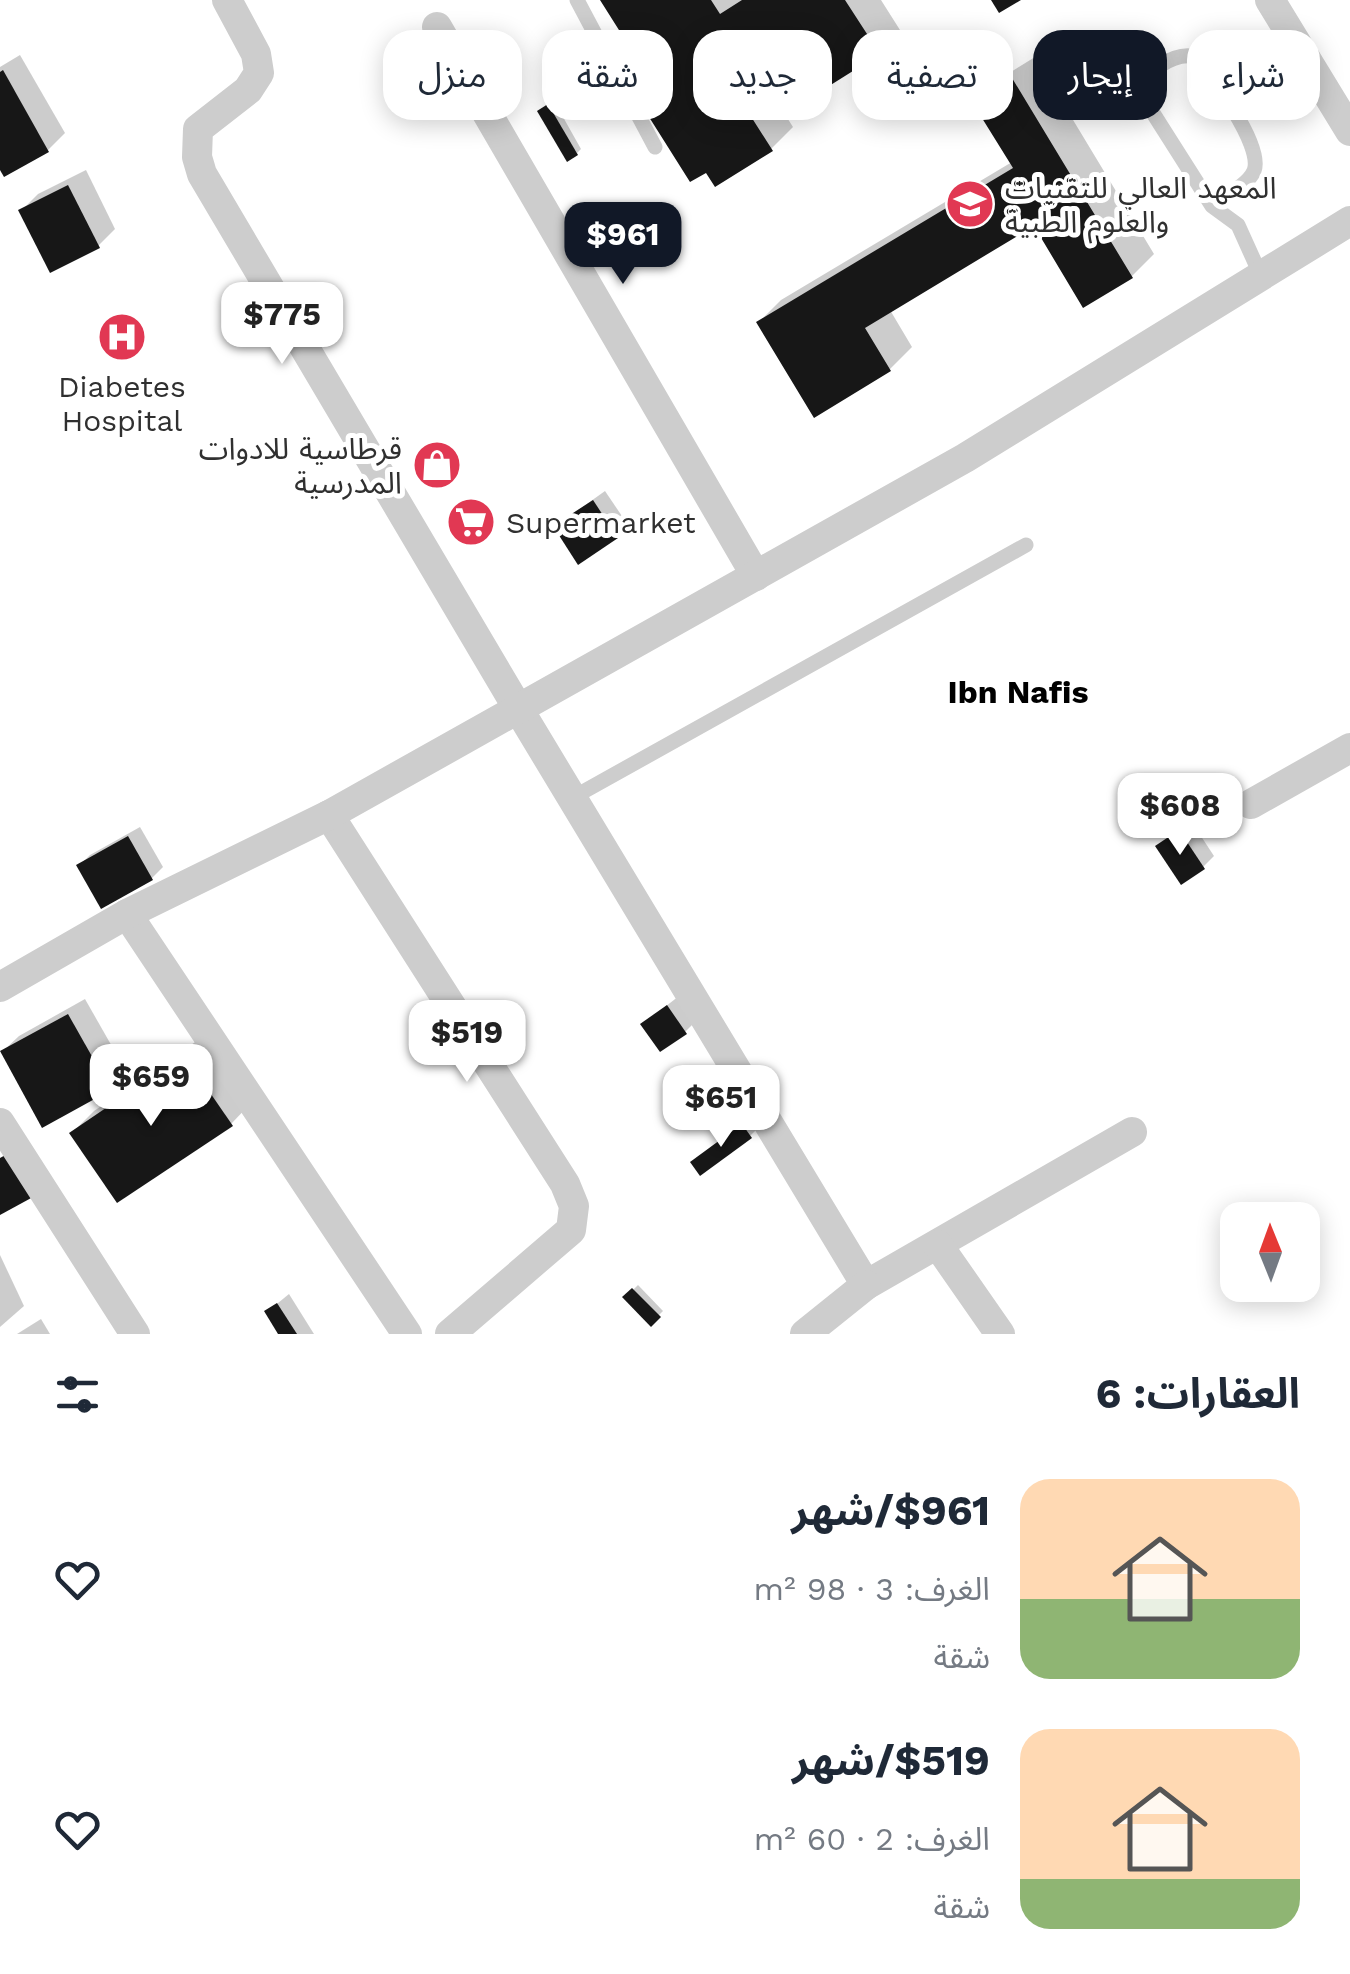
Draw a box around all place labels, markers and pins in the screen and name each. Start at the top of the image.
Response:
place label: المعهد العالي للتقنيات والعلوم الطبية [1005,170,1277,244]
school or university icon: المعهد العالي للتقنيات والعلوم الطبية [944,178,996,230]
pin: $961 [564,202,682,287]
pin: $775 [223,282,341,367]
hospital icon: Diabetes Hospital [96,311,148,363]
place label: Diabetes Hospital [58,369,186,438]
place label: قرطاسية للادوات المدرسية [199,431,402,500]
shop icon: قرطاسية للادوات المدرسية [411,439,463,491]
supermarket icon: Supermarket [445,496,497,548]
place label: Supermarket [506,505,696,540]
pin: $608 [1121,773,1239,858]
pin: $519 [408,1000,526,1085]
pin: $659 [92,1044,210,1129]
pin: $651 [662,1065,780,1150]

